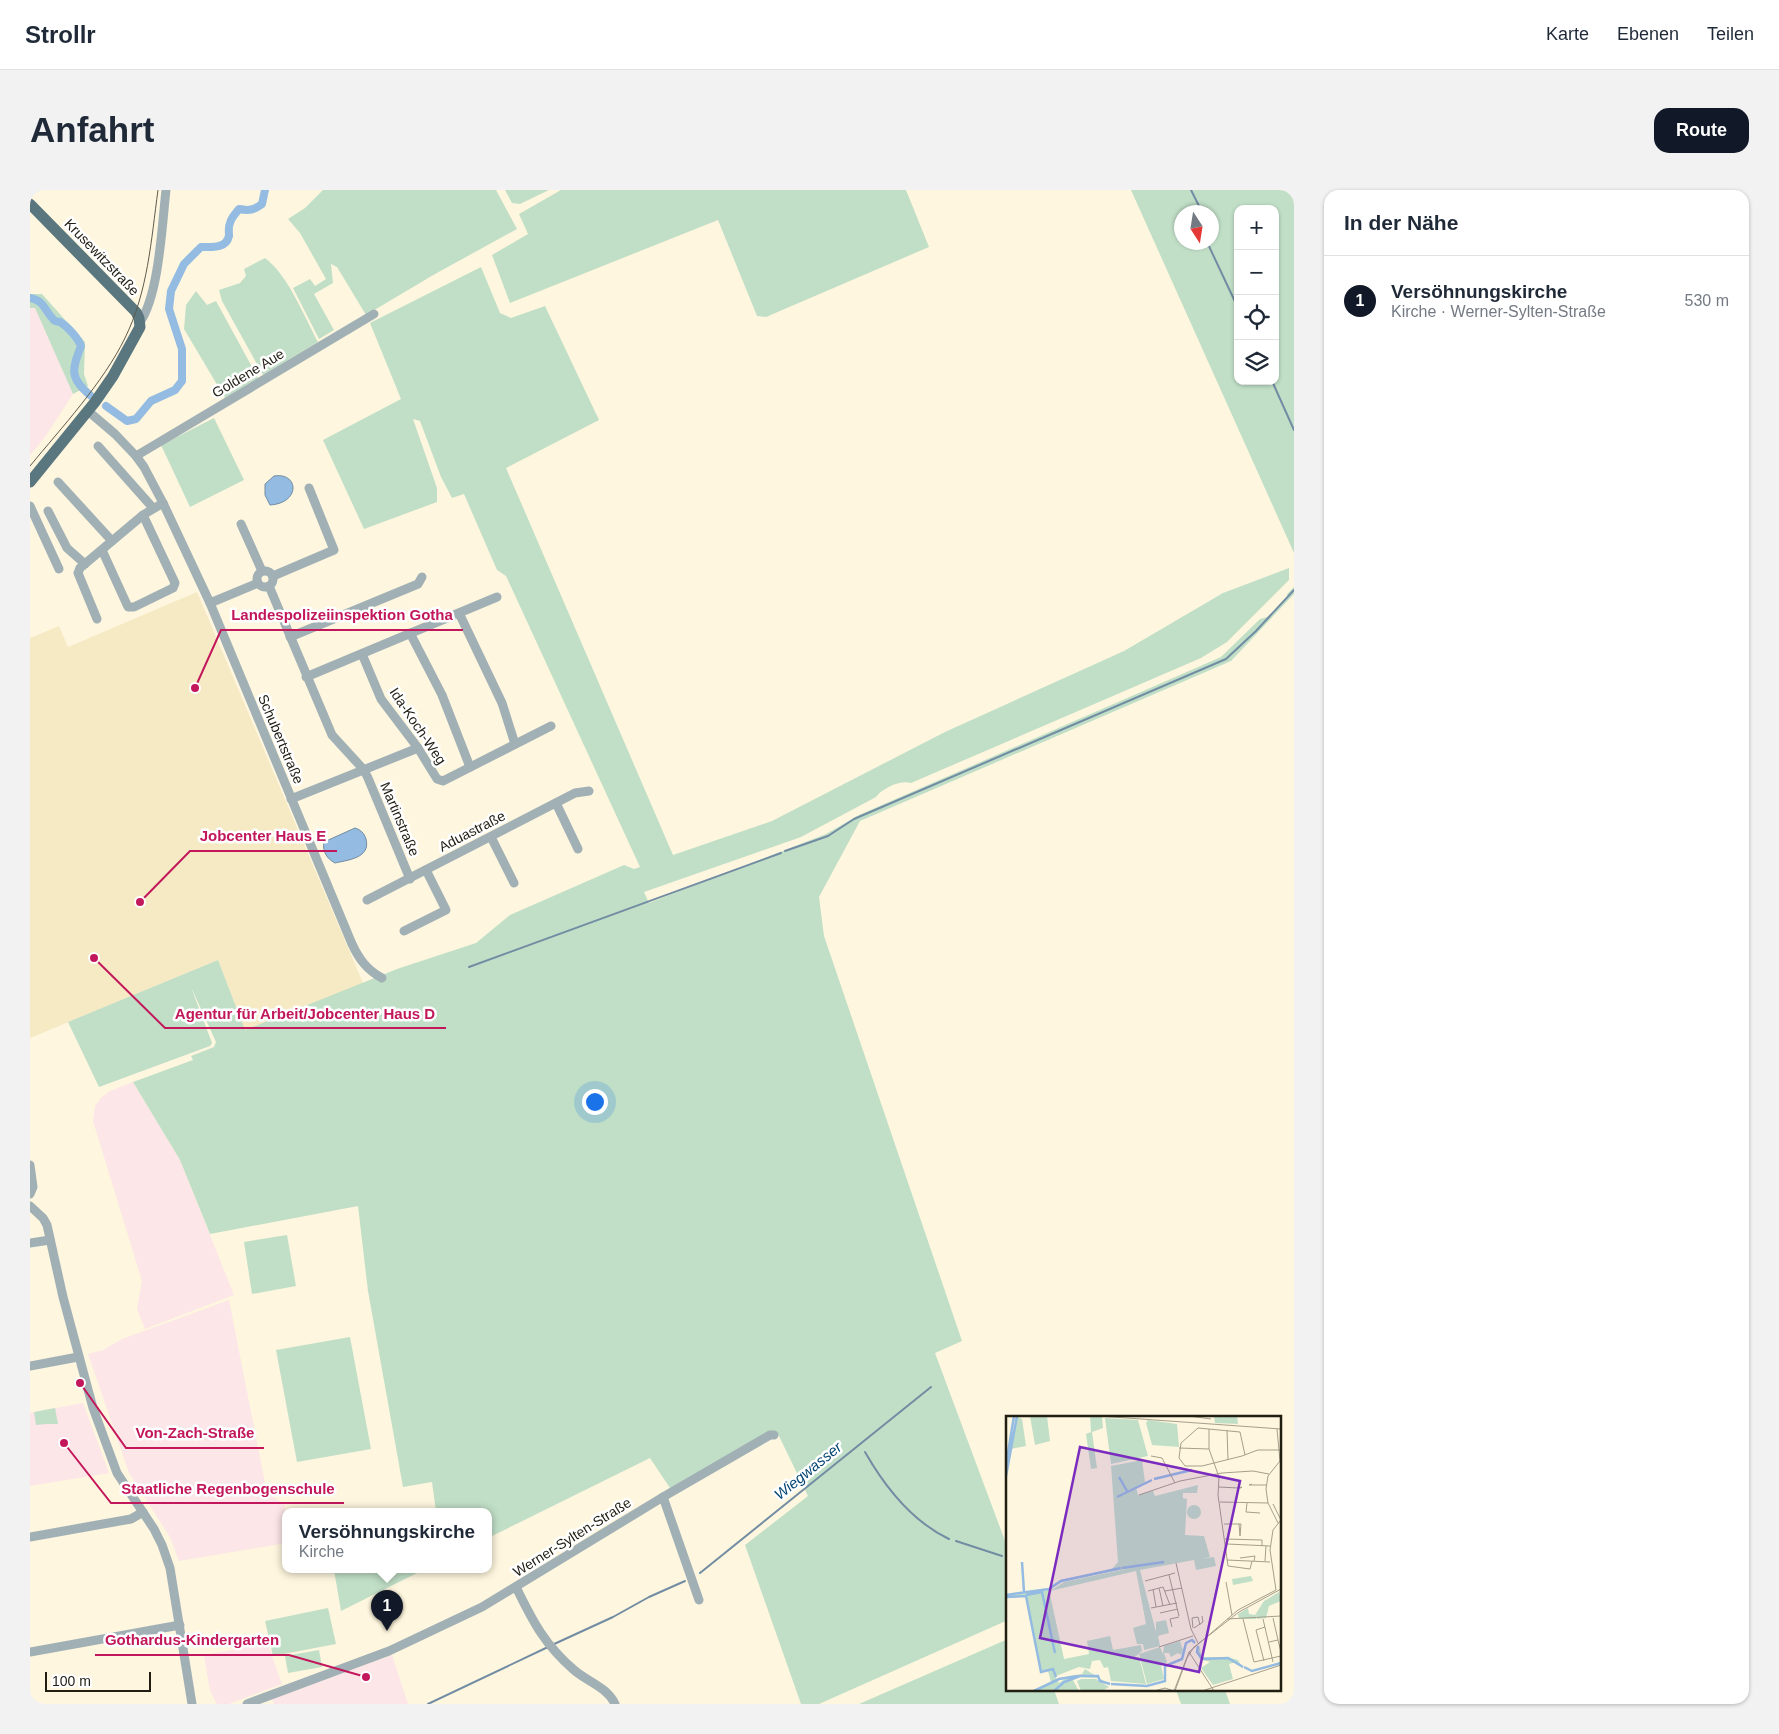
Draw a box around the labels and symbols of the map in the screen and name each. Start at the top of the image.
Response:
north arrow [1174,205,1219,250]
street label: Krusewitzstraße [61,215,143,299]
street label: Goldene Aue [209,345,287,401]
callout: Landespolizeiinspektion Gotha [221,600,463,630]
text: Landespolizeiinspektion Gotha [231,606,453,623]
street label: Ida-Koch-Weg [386,685,450,767]
street label: Schubertstraße [255,692,307,786]
street label: Martinstraße [377,780,423,858]
street label: Aduastraße [436,807,508,855]
callout: Jobcenter Haus E [190,821,337,851]
text: Jobcenter Haus E [200,827,326,844]
callout: Agentur für Arbeit/Jobcenter Haus D [165,998,446,1028]
text: Agentur für Arbeit/Jobcenter Haus D [175,1005,435,1022]
your location [582,1089,608,1115]
inset map [1006,1416,1282,1692]
callout: Von-Zach-Straße [126,1418,264,1448]
text: Von-Zach-Straße [136,1424,254,1441]
water label: Wiegwasser [771,1438,846,1503]
callout: Staatliche Regenbogenschule [111,1473,344,1503]
text: Staatliche Regenbogenschule [121,1480,335,1497]
street label: Werner-Sylten-Straße [510,1494,634,1580]
pin: 1 [371,1590,403,1631]
callout: Gothardus-Kindergarten [95,1625,289,1655]
text: Gothardus-Kindergarten [105,1631,279,1648]
scale bar [45,1669,151,1692]

